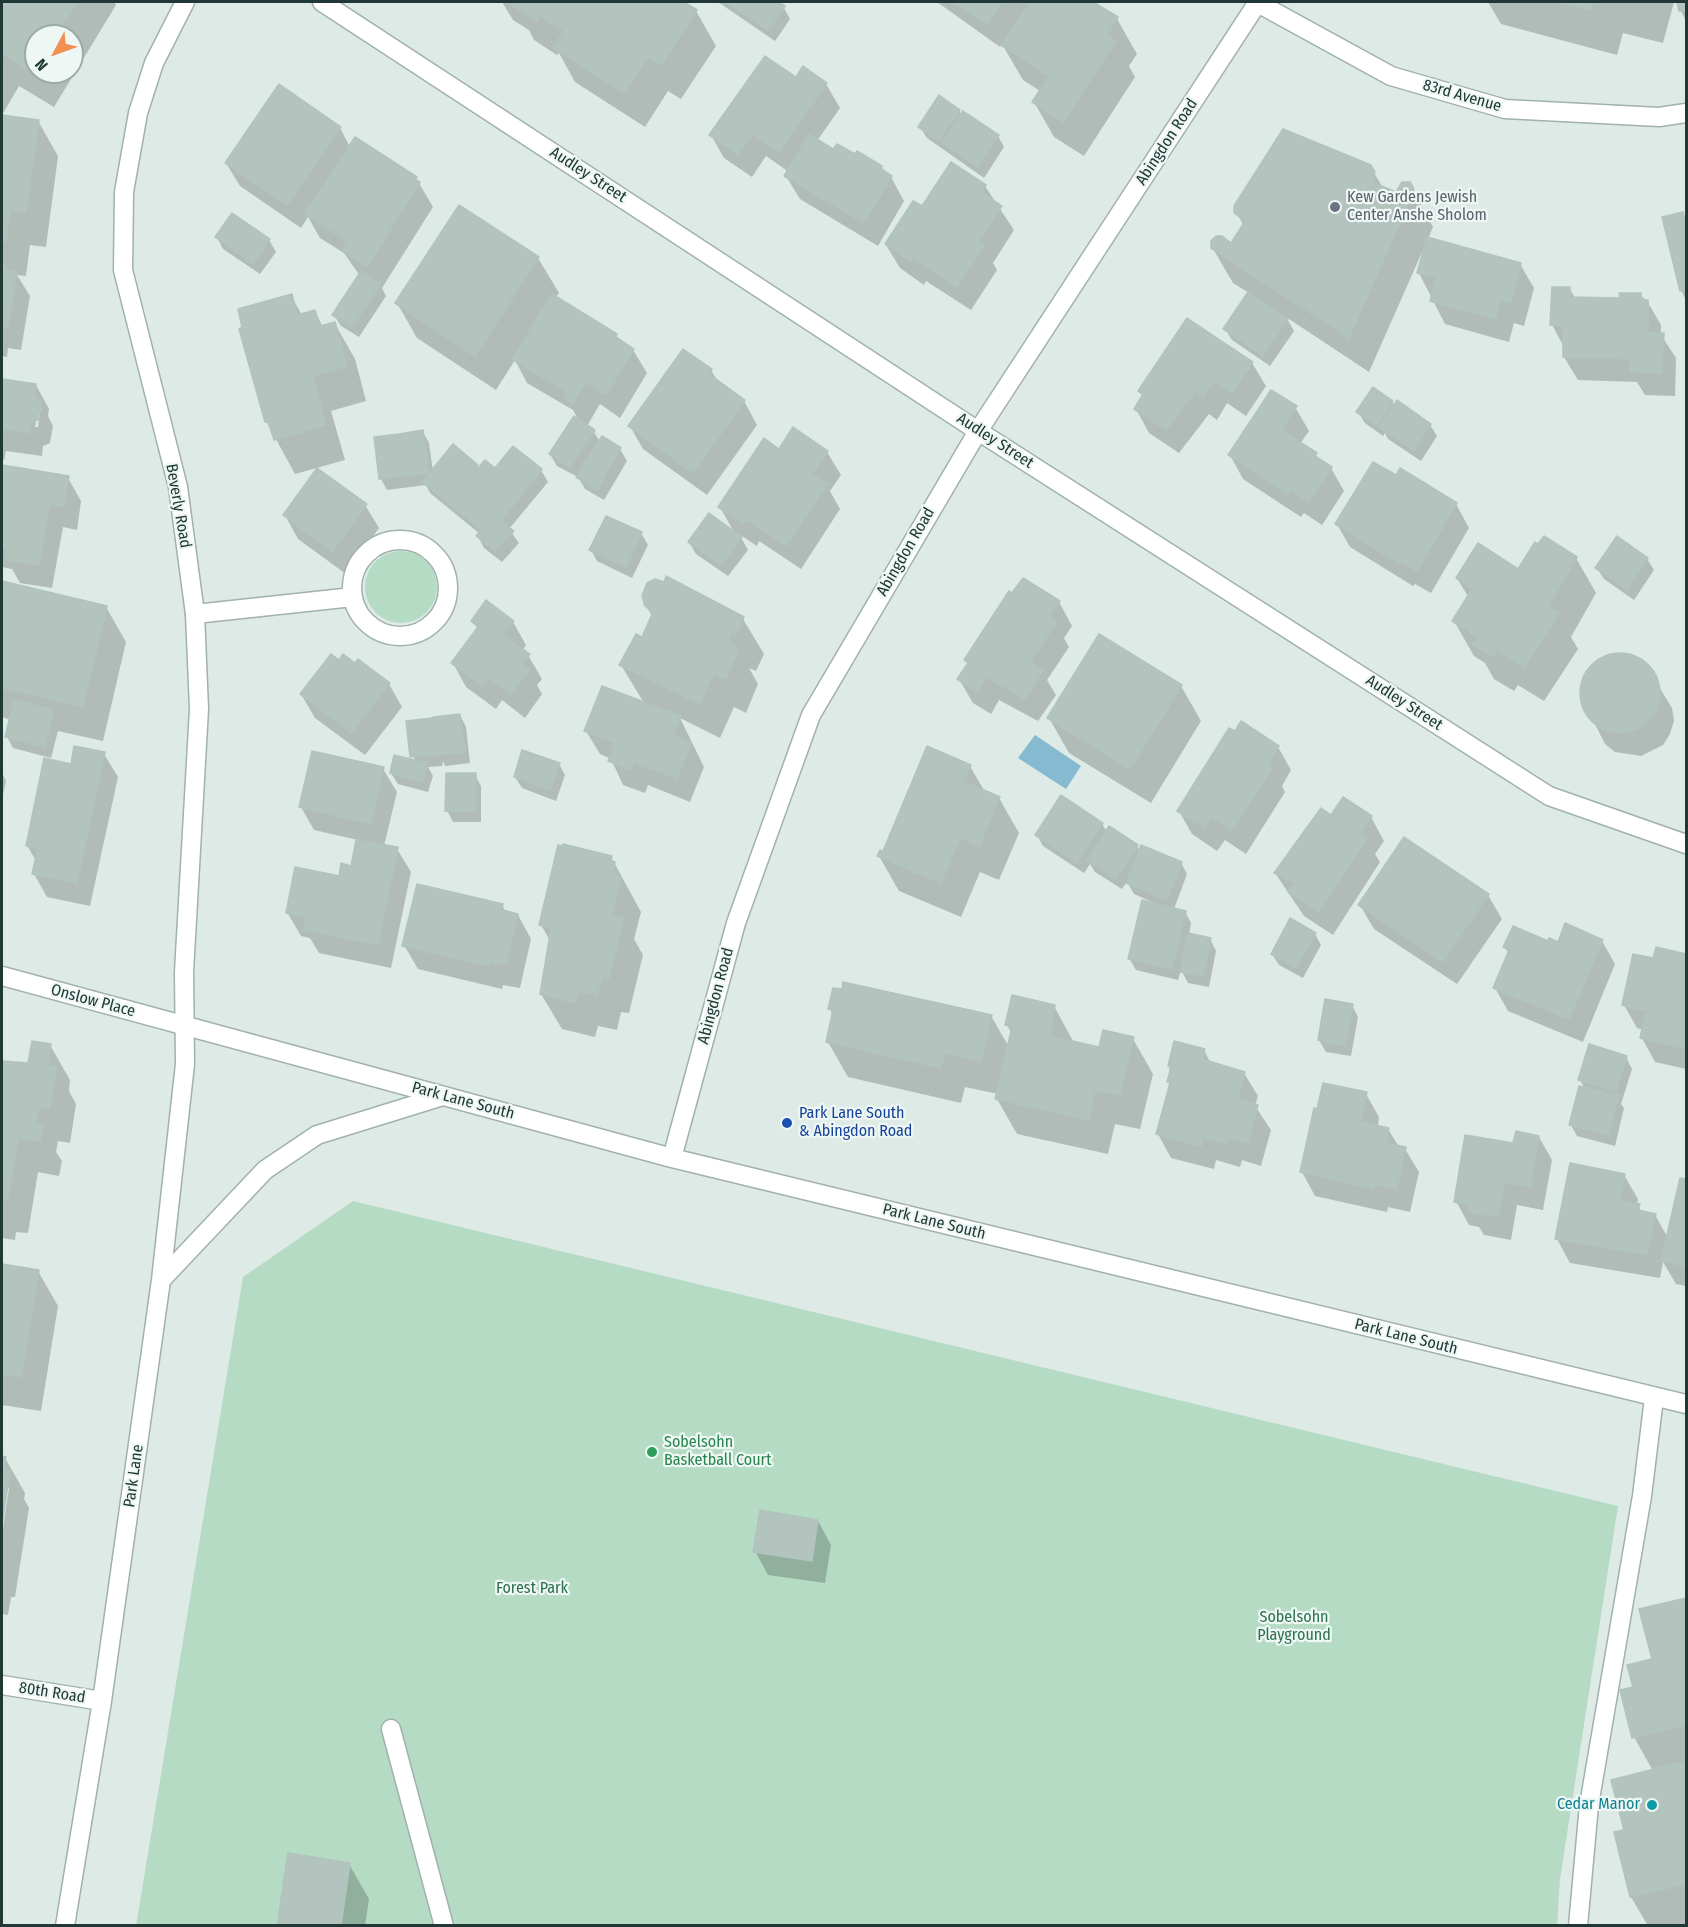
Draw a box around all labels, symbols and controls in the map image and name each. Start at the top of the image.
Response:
north arrow [24,24,84,84]
text: N [31,55,52,75]
street label: 83rd Avenue [1421,76,1503,116]
street label: Abingdon Road [1132,95,1202,189]
street label: Audley Street [546,143,630,207]
place label: Kew Gardens Jewish Center Anshe Sholom [1347,188,1487,226]
marker: Kew Gardens Jewish Center Anshe Sholom [1328,200,1342,214]
street label: Audley Street [953,409,1037,473]
street label: Beverly Road [161,462,195,550]
street label: Abingdon Road [873,504,939,600]
street label: Audley Street [1362,671,1446,735]
street label: Abingdon Road [694,946,738,1046]
street label: Onslow Place [49,981,137,1021]
street label: Park Lane South [410,1078,516,1124]
place label: Park Lane South & Abingdon Road [799,1104,912,1142]
marker: Park Lane South & Abingdon Road [780,1116,794,1130]
street label: Park Lane South [881,1200,987,1244]
street label: Park Lane South [1353,1315,1459,1359]
place label: Sobelsohn Basketball Court [664,1433,771,1471]
street label: Park Lane [120,1443,148,1509]
marker: Sobelsohn Basketball Court [645,1445,659,1459]
park label: Forest Park [496,1579,568,1599]
park label: Sobelsohn Playground [1257,1608,1331,1646]
street label: 80th Road [17,1678,87,1708]
place label: Cedar Manor [1557,1795,1640,1815]
marker: Cedar Manor [1645,1798,1659,1812]

